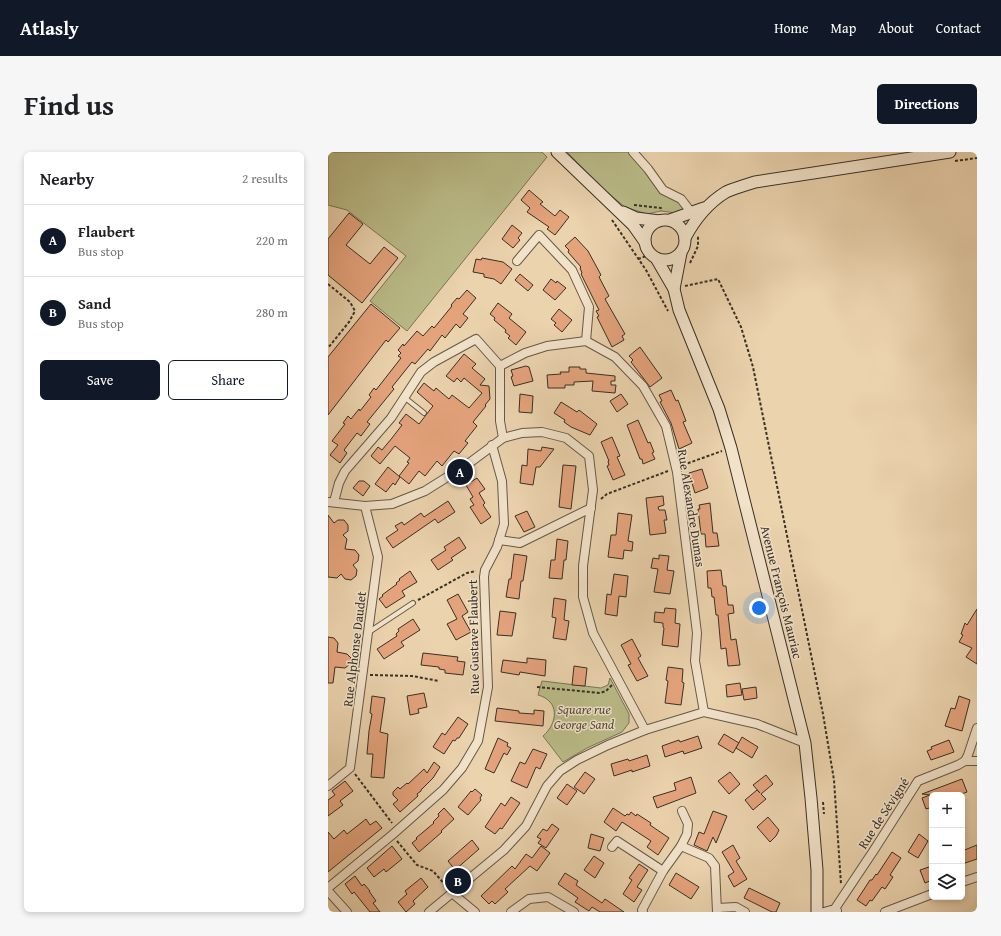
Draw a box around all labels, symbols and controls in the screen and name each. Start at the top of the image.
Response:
text: Atlasly [20,14,79,42]
text: Home [774,18,809,38]
text: Map [831,18,856,38]
text: About [878,18,914,38]
text: Contact [936,18,981,38]
text: Find us [24,84,114,125]
button: Directions [877,84,977,124]
text: Nearby [40,166,94,191]
text: 2 results [242,169,288,188]
text: Flaubert [78,221,135,242]
text: A [49,231,57,250]
text: 220 m [256,231,288,250]
text: Bus stop [78,242,124,261]
text: Sand [78,293,111,314]
text: B [49,303,57,322]
text: 280 m [256,303,288,322]
text: Bus stop [78,314,124,333]
button: Save [40,360,160,400]
button: Share [168,360,288,400]
street label: Rue Alexandre Dumas [673,448,710,568]
pin: A [447,457,473,487]
street label: Avenue François Mauriac [756,524,807,661]
street label: Rue Gustave Flaubert [463,579,484,695]
street label: Rue Alphonse Daudet [338,590,371,708]
your location [749,598,769,618]
park label: Square rue George Sand [554,700,614,734]
street label: Rue de Sévigné [853,774,914,853]
map controls [929,792,965,900]
button: + [929,792,965,828]
button: − [929,828,965,864]
button: layers [929,864,965,900]
pin: B [445,866,471,896]

